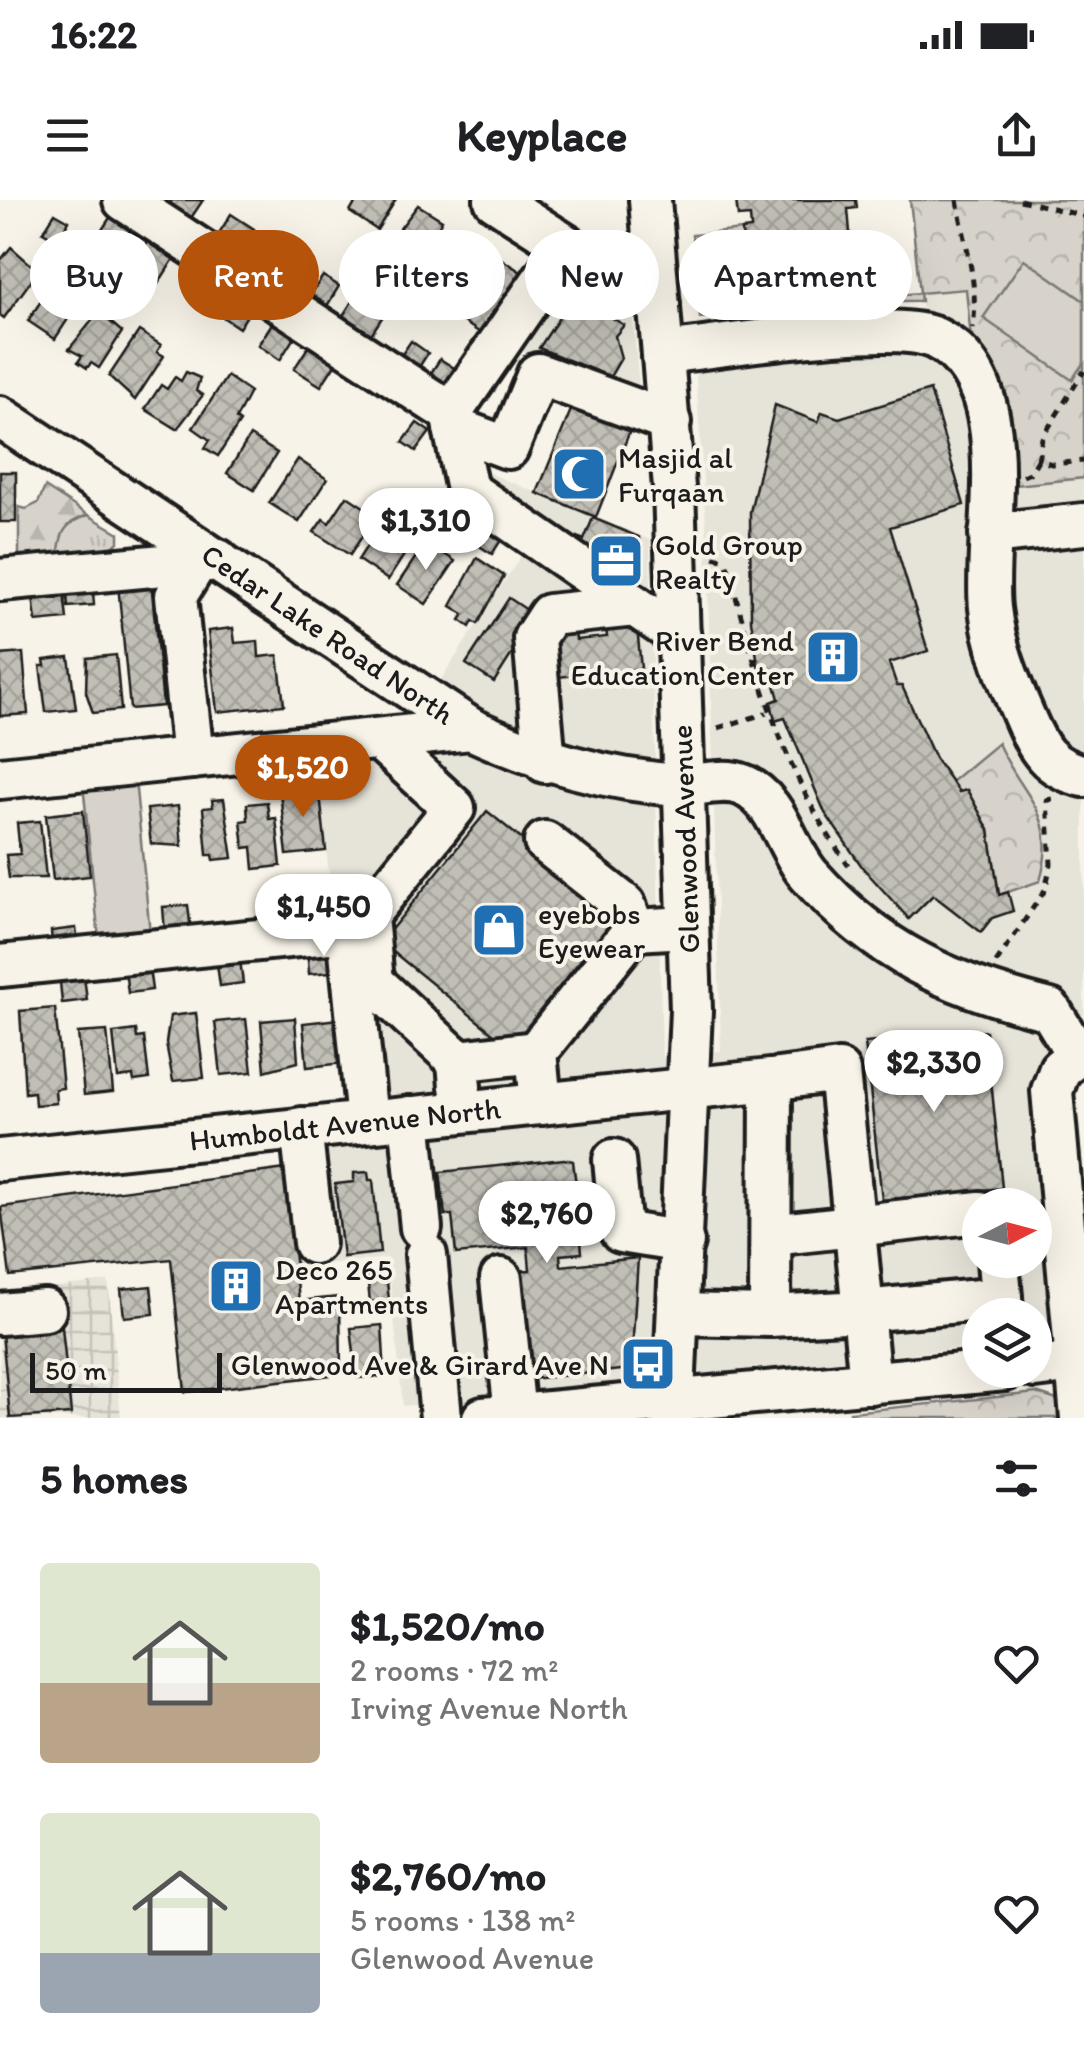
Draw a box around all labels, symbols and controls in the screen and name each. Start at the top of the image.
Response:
text: 16:22 [50,12,137,58]
icon: menu [40,108,95,163]
text: Keyplace [457,108,627,162]
icon: share [989,108,1044,163]
chip: Buy [30,230,158,320]
chip: Rent [178,230,319,320]
chip: Filters [339,230,505,320]
chip: New [525,230,659,320]
chip: Apartment [679,230,912,320]
place label: Masjid al Furqaan [618,439,733,510]
mosque icon: Masjid al Furqaan [549,444,609,504]
pin: $1,310 [345,488,507,573]
text: $1,310 [381,501,471,539]
place label: Gold Group Realty [655,526,803,597]
office icon: Gold Group Realty [586,531,646,591]
street label: Cedar Lake Road North [194,536,462,732]
place label: River Bend Education Center [571,622,794,693]
building icon: River Bend Education Center [803,627,863,687]
street label: Glenwood Avenue [663,724,707,954]
pin: $1,520 [222,735,384,820]
text: $1,520 [257,748,349,786]
pin: $1,450 [243,874,405,959]
text: $1,450 [277,887,371,925]
place label: eyebobs Eyewear [538,895,645,966]
shop icon: eyebobs Eyewear [469,900,529,960]
pin: $2,330 [853,1030,1015,1115]
text: $2,330 [886,1043,982,1081]
street label: Humboldt Avenue North [188,1089,502,1159]
pin: $2,760 [466,1181,628,1266]
north arrow [962,1188,1052,1278]
map controls [962,1188,1052,1388]
text: $2,760 [500,1194,594,1232]
place label: Deco 265 Apartments [275,1251,428,1322]
building icon: Deco 265 Apartments [206,1256,266,1316]
button: layers [962,1298,1052,1388]
bus stop icon: Glenwood Ave & Girard Ave N [618,1334,678,1394]
place label: Glenwood Ave & Girard Ave N [231,1346,609,1383]
scale bar [30,1348,222,1392]
text: 50 m [45,1353,107,1387]
icon: filters [989,1451,1044,1506]
text: 5 homes [40,1453,188,1504]
text: $1,520/mo [350,1600,545,1651]
icon: home [120,1603,240,1723]
icon: heart [989,1636,1044,1691]
text: 2 rooms · 72 m² [350,1651,558,1689]
text: Irving Avenue North [350,1689,628,1727]
text: $2,760/mo [350,1850,547,1901]
icon: home [120,1853,240,1973]
icon: heart [989,1886,1044,1941]
text: 5 rooms · 138 m² [350,1901,576,1939]
text: Glenwood Avenue [350,1939,594,1977]

